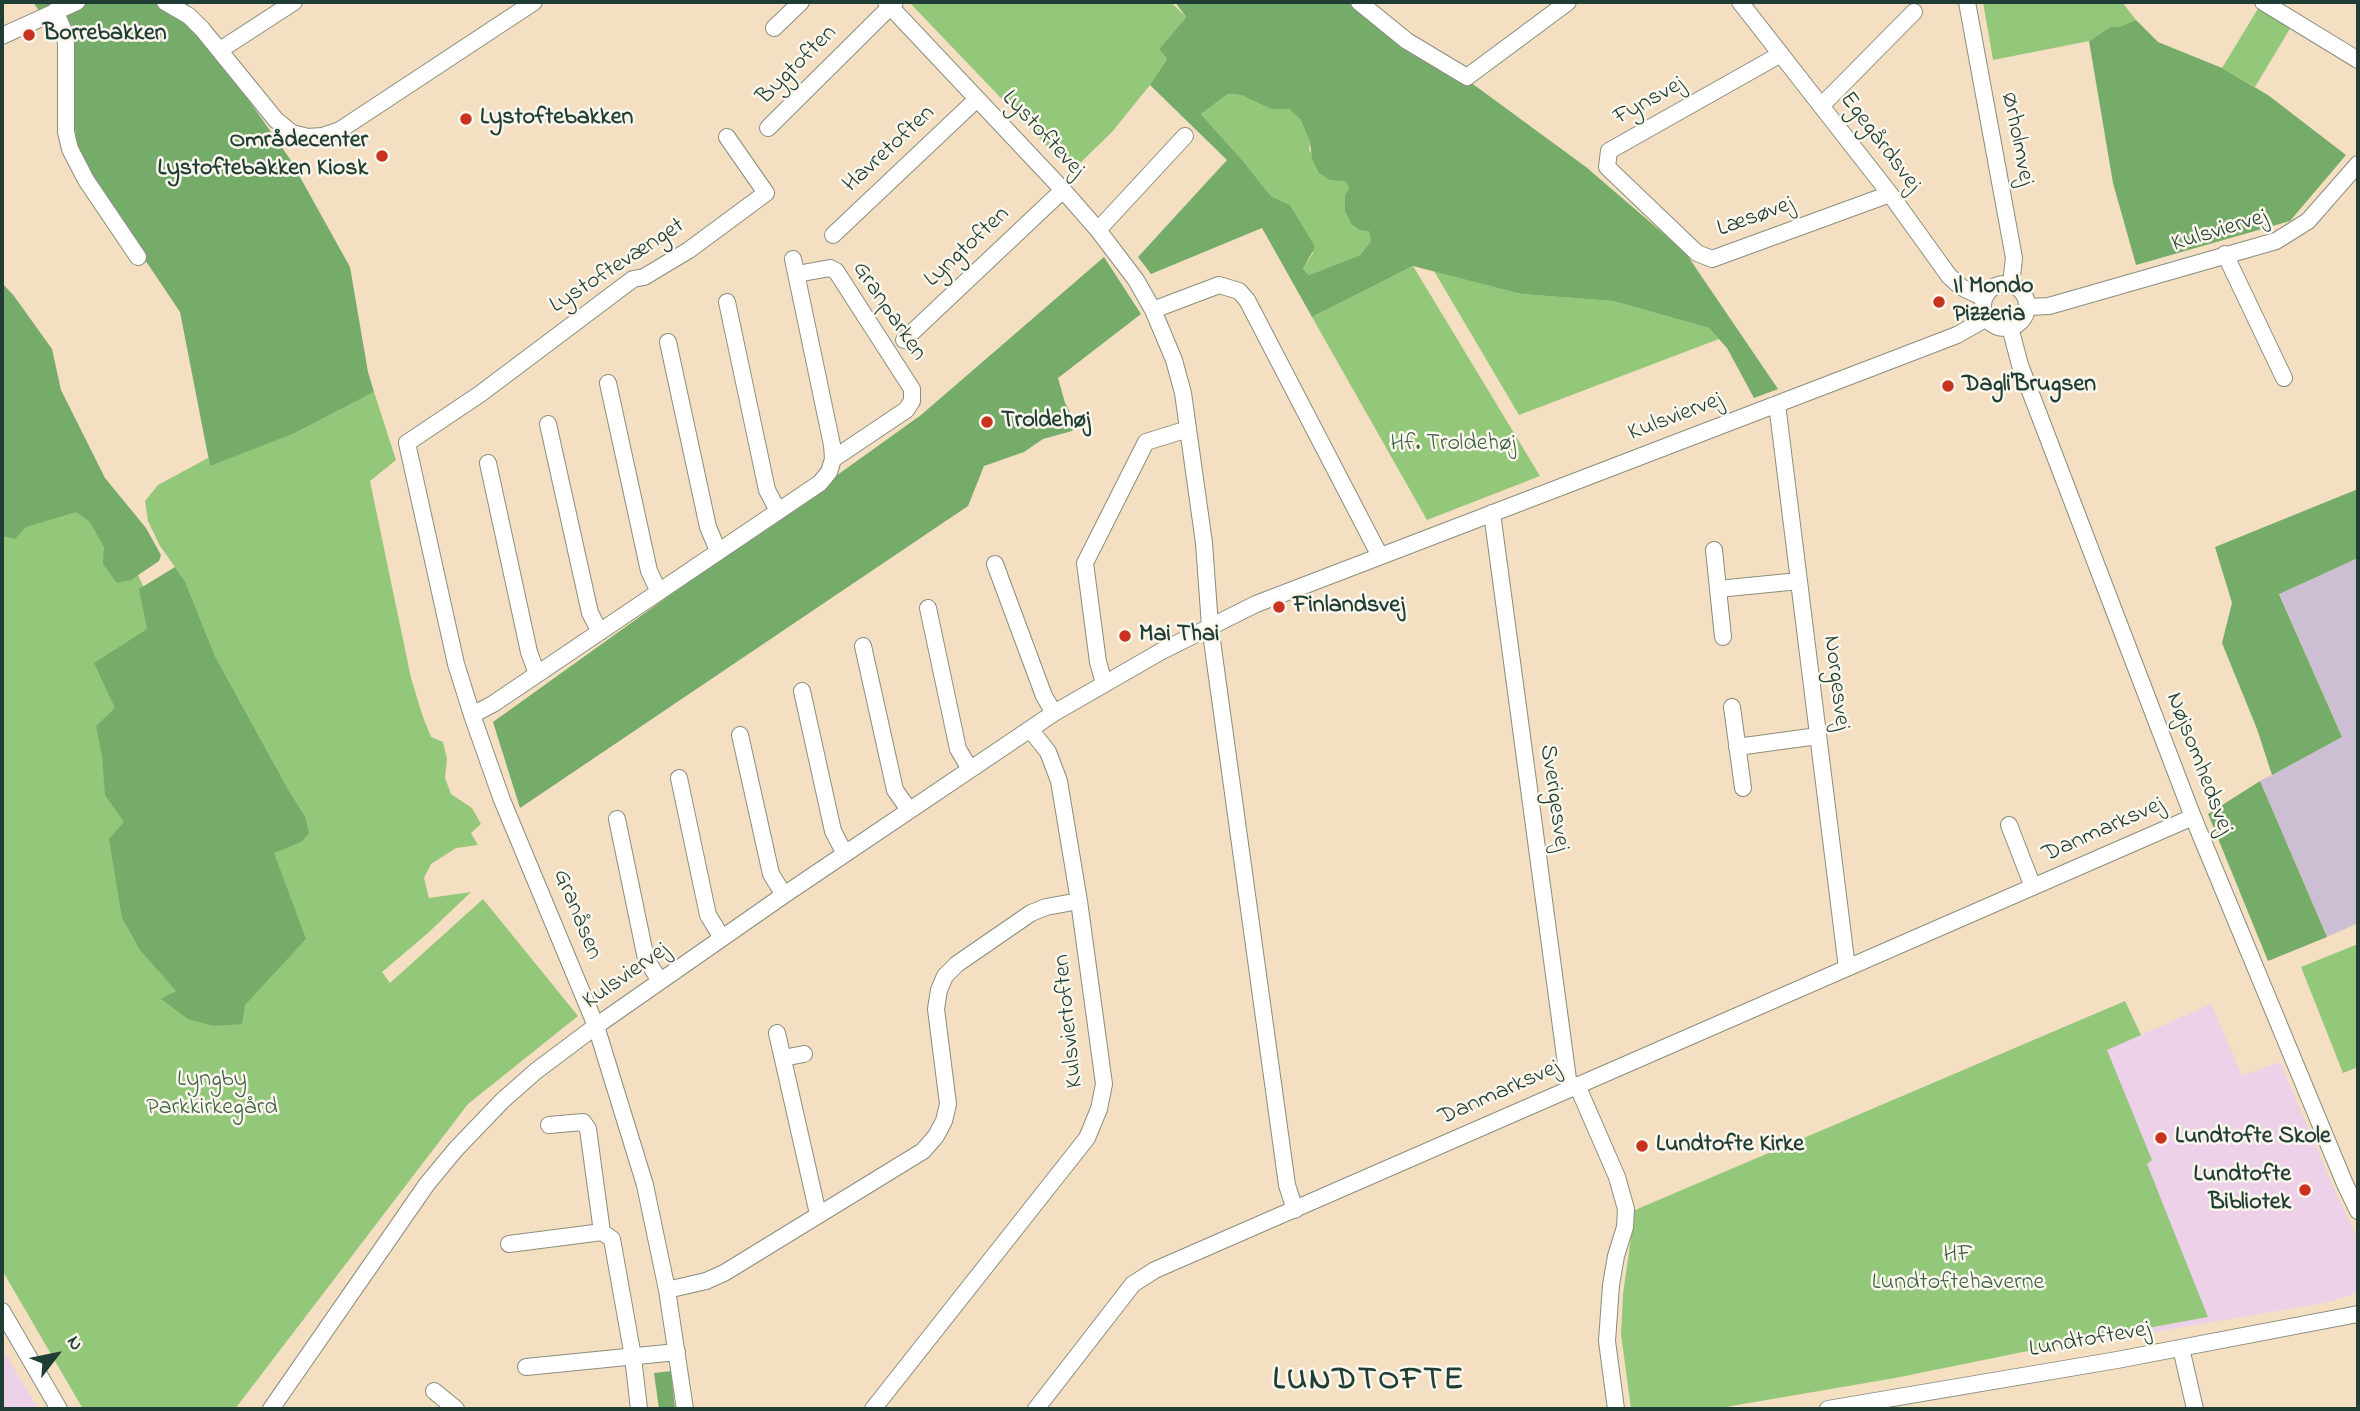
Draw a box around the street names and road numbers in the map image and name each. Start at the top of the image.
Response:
street label: Bygtoften [752,20,844,112]
street label: Fynsvej [1610,71,1690,133]
street label: Lystoftevej [994,85,1090,185]
street label: Egegårdsvej [1832,87,1926,199]
street label: Ørholmvej [1993,90,2039,188]
street label: Havretoften [838,100,942,200]
street label: Læsøvej [1714,191,1798,245]
street label: Lyngtoften [919,201,1017,295]
street label: Kulsviervej [2169,204,2271,260]
street label: Lystoftevænget [545,213,691,321]
street label: Granparken [844,257,932,367]
street label: Kulsviervej [1625,387,1727,449]
street label: Norgesvej [1815,634,1855,732]
street label: Nøjsomhedsvej [2158,689,2238,839]
street label: Sverigesvej [1531,743,1575,853]
street label: Danmarksvej [2039,791,2169,871]
street label: Granåsen [545,866,607,964]
street label: Kulsviervej [578,937,676,1017]
street label: Kulsviertoften [1049,953,1091,1089]
street label: Danmarksvej [1435,1054,1565,1134]
street label: Lundtoftevej [2027,1316,2153,1366]

